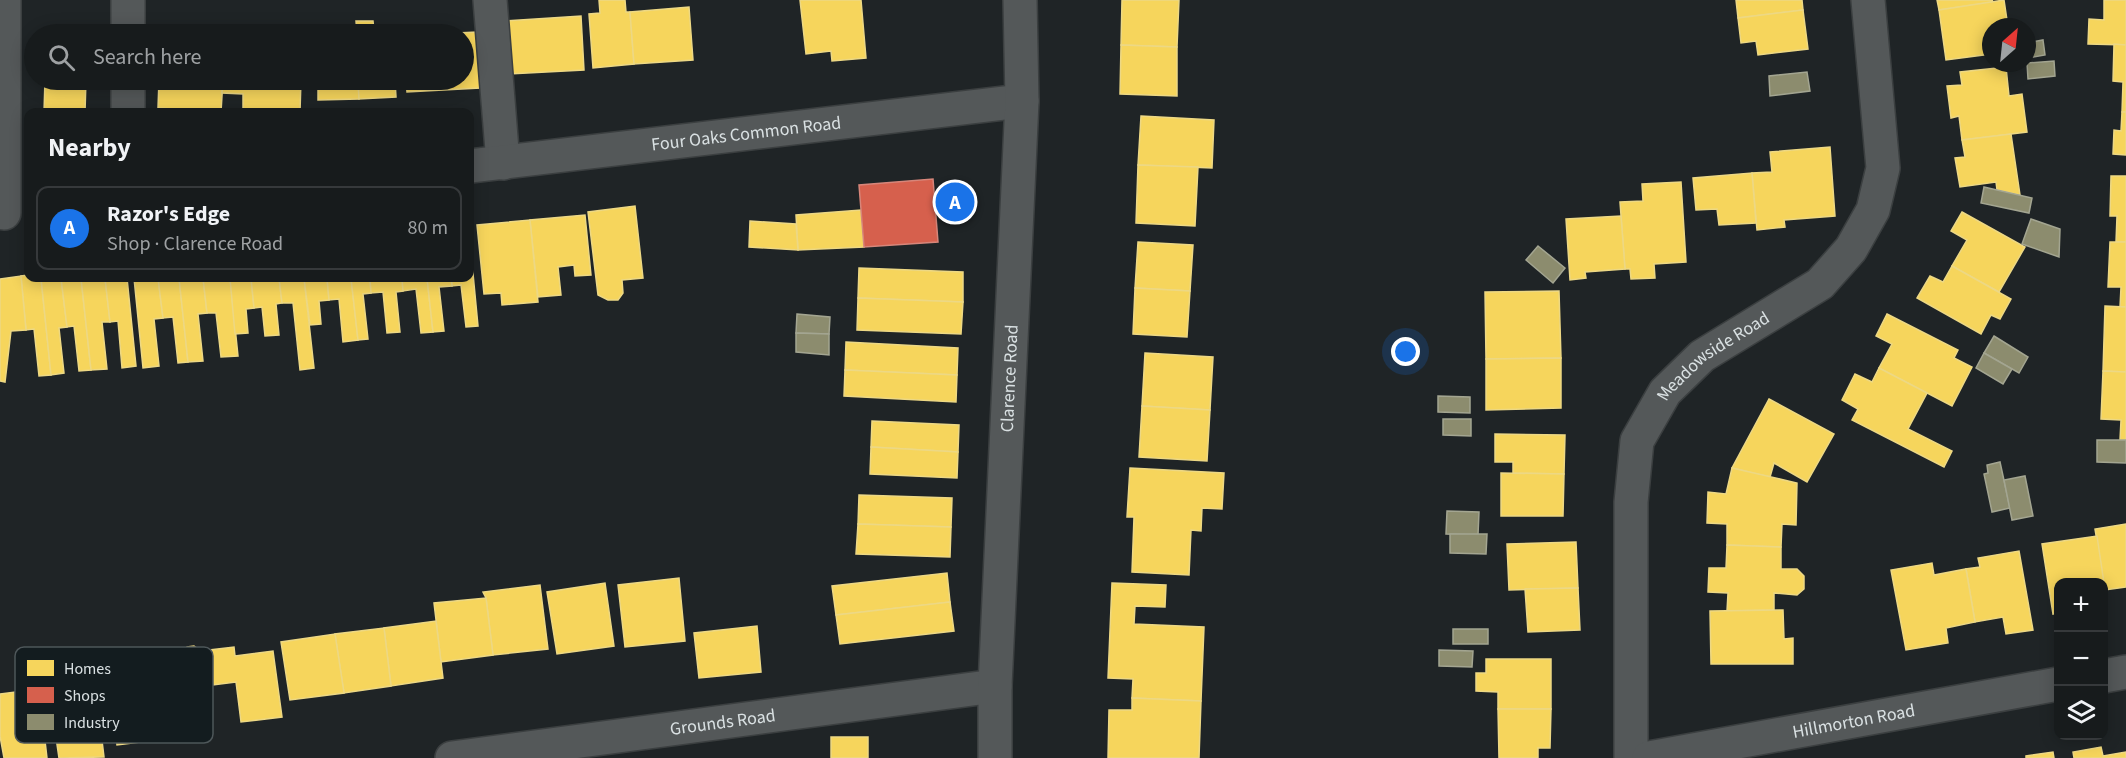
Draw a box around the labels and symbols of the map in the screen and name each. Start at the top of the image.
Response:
north arrow [1982,18,2036,72]
street label: Four Oaks Common Road [650,110,842,158]
pin: A [936,180,974,224]
street label: Meadowside Road [1651,306,1774,405]
street label: Clarence Road [995,324,1025,433]
your location [1391,337,1420,366]
legend [15,647,213,743]
text: Homes [64,658,111,680]
text: Shops [64,685,106,707]
street label: Hillmorton Road [1791,698,1917,745]
street label: Grounds Road [668,703,777,742]
text: Industry [64,712,120,734]

